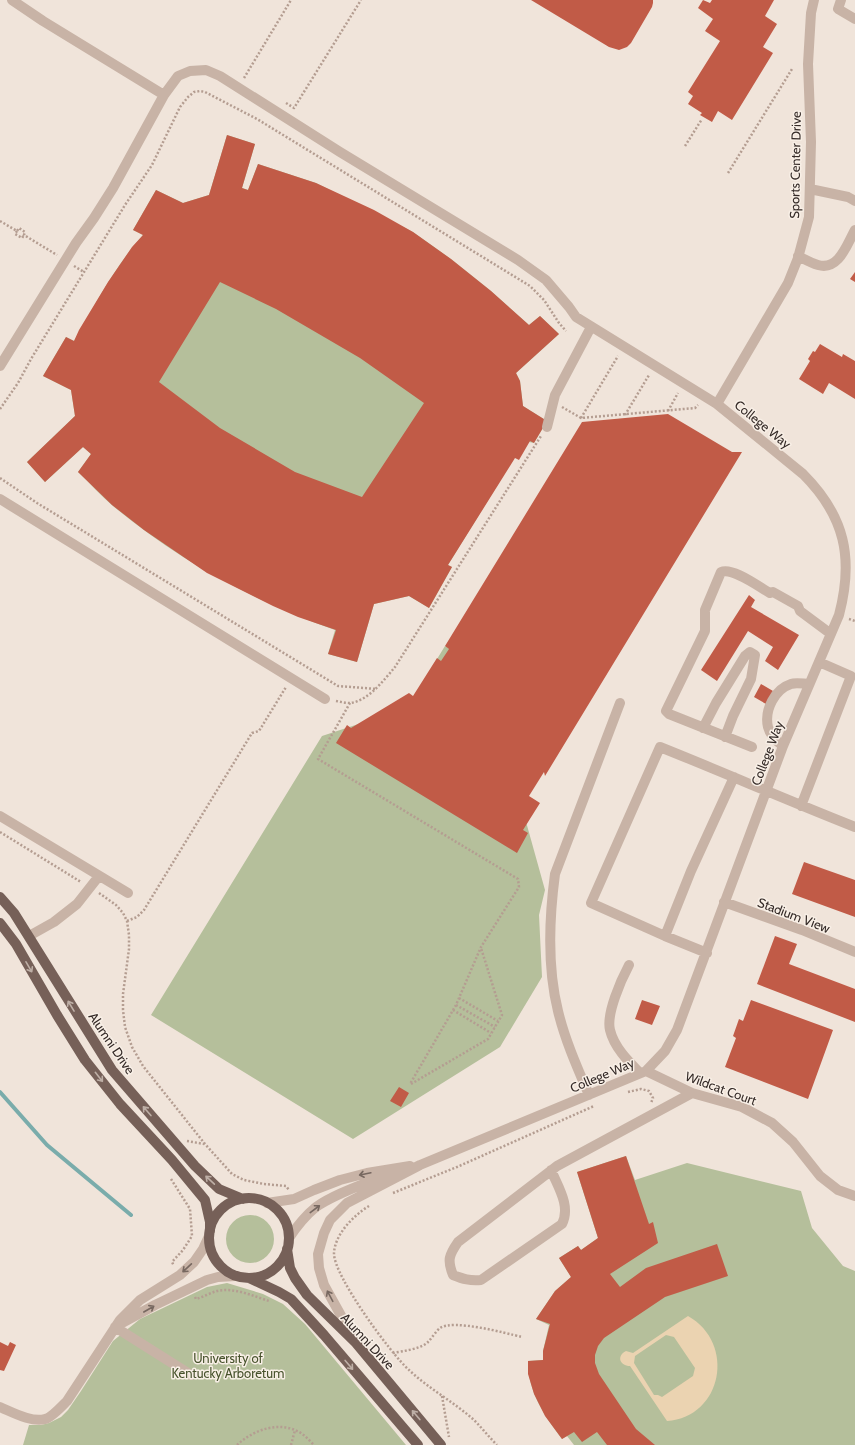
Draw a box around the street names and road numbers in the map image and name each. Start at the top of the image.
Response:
street label: Sports Center Drive [786,111,804,219]
street label: College Way [732,396,795,452]
street label: College Way [747,718,787,788]
street label: Stadium View [755,894,833,936]
street label: Alumni Drive [85,1009,139,1077]
street label: College Way [568,1054,637,1096]
street label: Wildcat Court [683,1068,759,1109]
street label: Alumni Drive [338,1309,398,1373]

